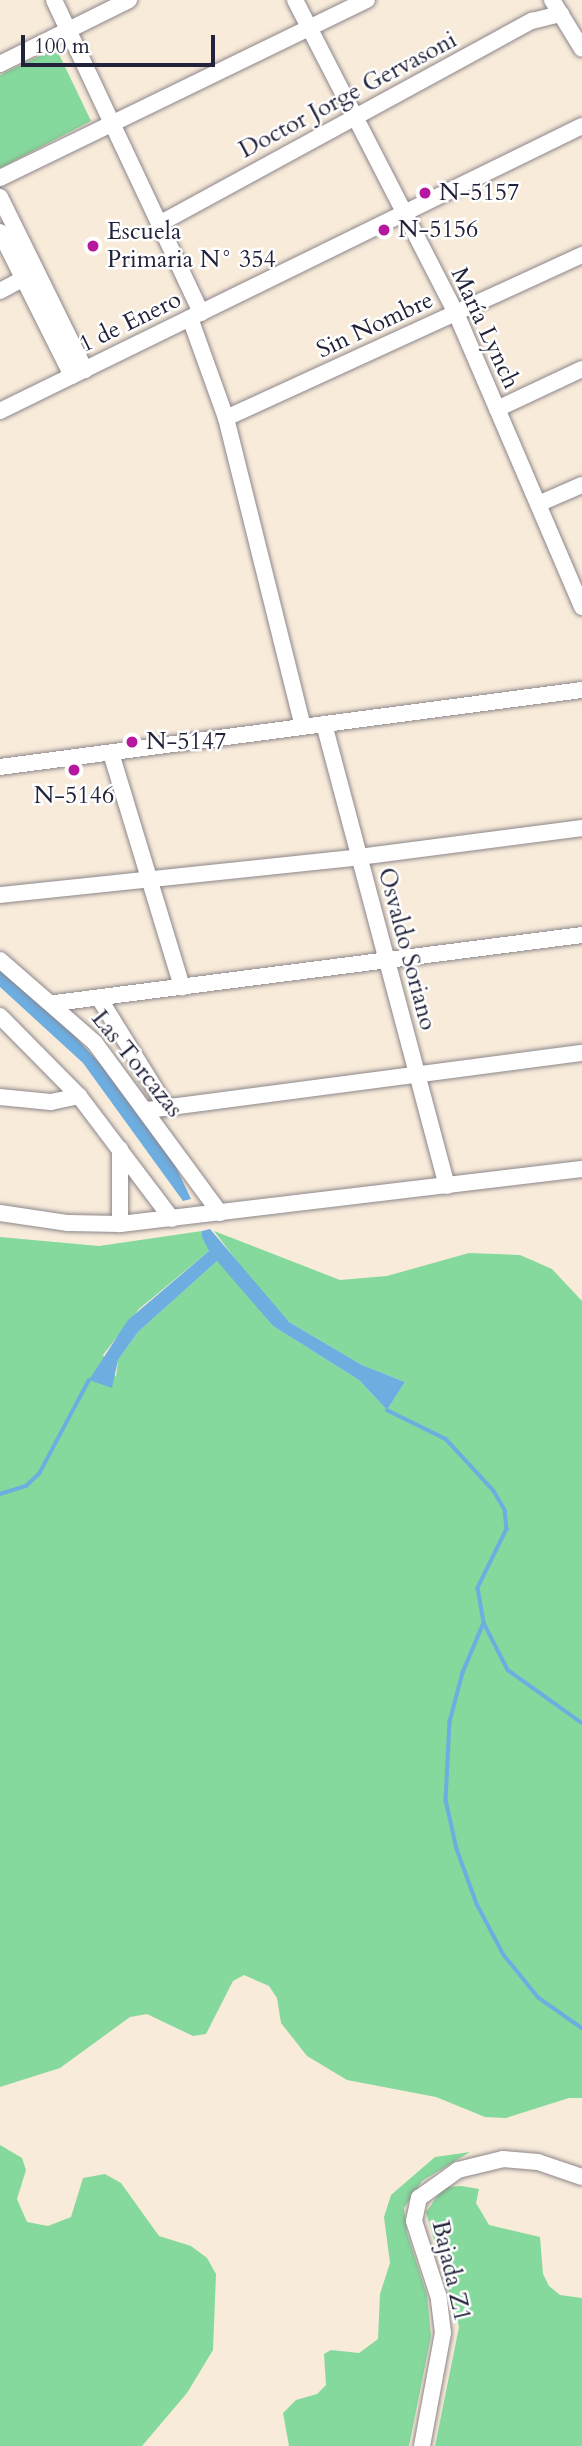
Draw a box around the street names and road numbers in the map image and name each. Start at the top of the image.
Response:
street label: Doctor Jorge Gervasoni [234,25,462,165]
street label: María Lynch [444,263,526,393]
street label: 1 de Enero [74,285,186,359]
street label: Sin Nombre [312,286,438,364]
street label: Osvaldo Soriano [371,865,443,1033]
street label: Las Torcazas [85,1005,189,1123]
street label: Bajada Z1 [425,2218,477,2324]

